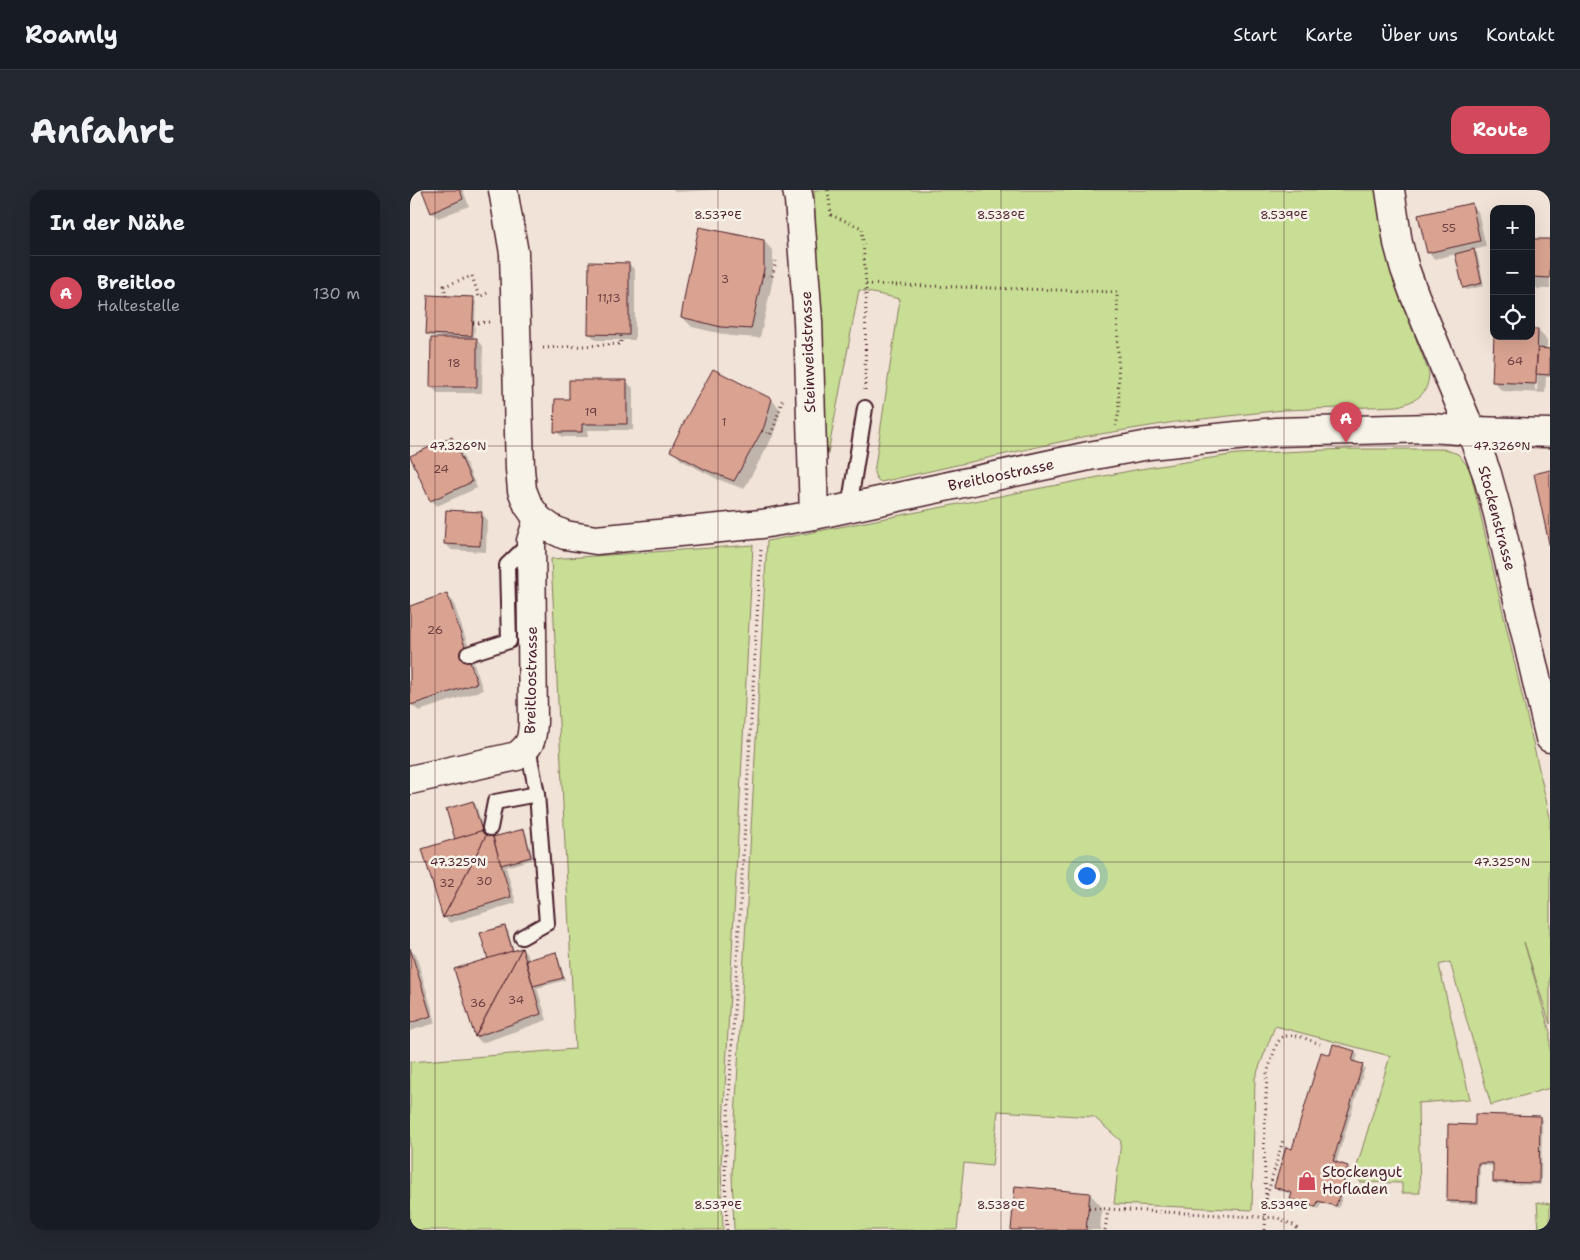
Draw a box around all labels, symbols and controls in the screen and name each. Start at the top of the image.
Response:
text: Roamly [25,19,118,51]
text: Start [1233,23,1277,47]
text: Karte [1305,23,1353,47]
text: Über uns [1381,23,1458,47]
text: Kontakt [1486,23,1555,47]
button: Route [1451,106,1550,154]
text: Anfahrt [30,107,174,154]
map controls [1490,205,1535,340]
button: + [1490,205,1535,250]
text: 8.537°E [694,207,742,223]
text: 8.538°E [977,207,1025,223]
text: 8.539°E [1260,207,1308,223]
text: In der Nähe [50,209,185,237]
house number: 55 [1442,220,1456,236]
button: − [1490,250,1535,295]
text: Breitloo [97,270,175,295]
house number: 3 [721,271,729,287]
text: A [60,283,72,304]
text: 130 m [313,283,360,304]
house number: 11,13 [597,290,621,306]
street label: Steinweidstrasse [796,291,820,413]
text: Haltestelle [97,295,180,316]
button: locate [1490,295,1535,340]
house number: 64 [1507,353,1523,369]
house number: 18 [447,355,461,371]
pin: A [1330,402,1362,443]
house number: 19 [585,404,597,420]
house number: 1 [721,414,727,430]
text: 47.326°N [430,438,486,454]
text: 47.326°N [1474,438,1530,454]
street label: Breitloostrasse [946,454,1056,496]
house number: 24 [433,461,449,477]
street label: Stockenstrasse [1473,463,1521,573]
house number: 26 [427,622,443,638]
street label: Breitloostrasse [520,626,542,734]
text: 47.325°N [430,854,486,870]
text: 47.325°N [1474,854,1530,870]
your location [1074,863,1100,889]
house number: 30 [476,873,492,889]
house number: 32 [439,875,455,891]
house number: 34 [508,992,524,1008]
house number: 36 [470,995,486,1011]
place label: Stockengut Hofladen [1322,1162,1402,1199]
shop icon: Stockengut Hofladen [1296,1170,1318,1192]
text: 8.537°E [694,1197,742,1213]
text: 8.538°E [977,1197,1025,1213]
text: 8.539°E [1260,1197,1308,1213]

